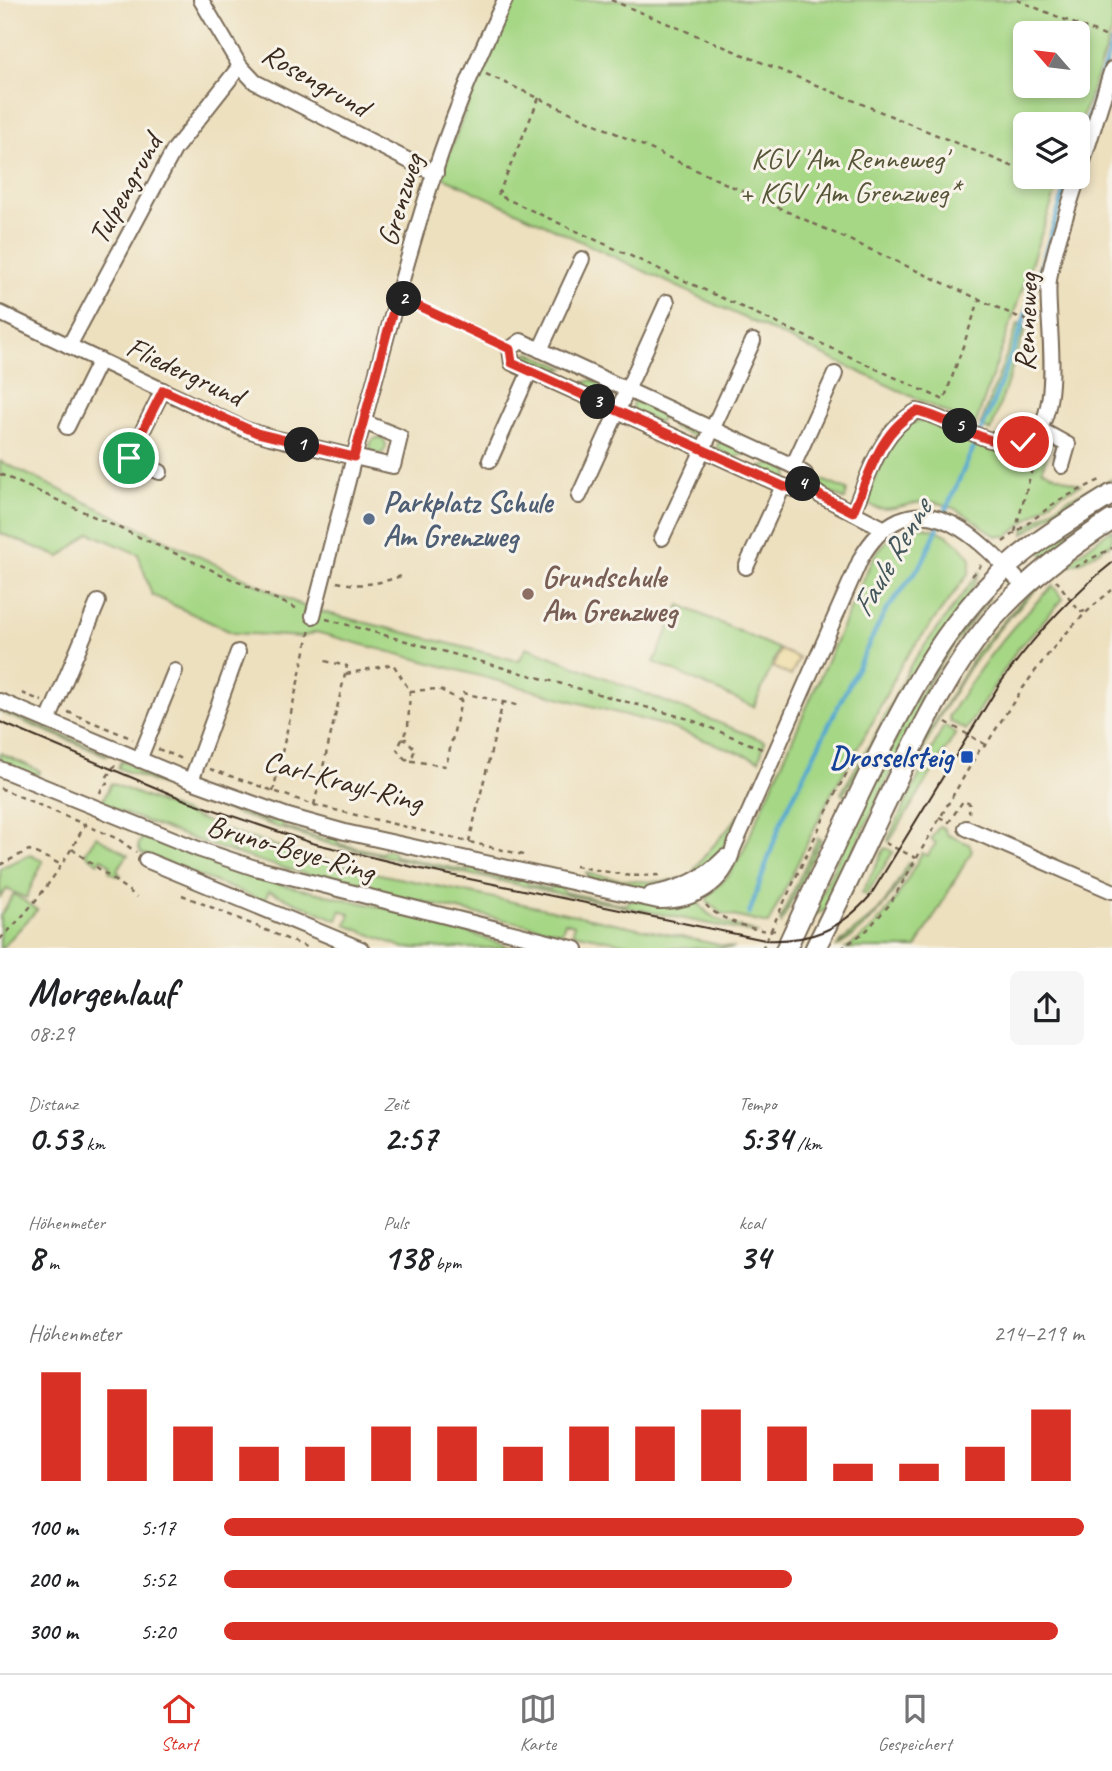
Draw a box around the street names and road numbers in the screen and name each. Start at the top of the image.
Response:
street label: Rosengrund [256,34,380,128]
street label: Tulpengrund [79,124,173,251]
street label: Grenzweg [368,147,433,251]
street label: Renneweg [1005,271,1047,372]
street label: Fliedergrund [120,327,253,416]
street label: Carl-Krayl-Ring [260,742,429,821]
street label: Bruno-Beye-Ring [203,806,381,891]

